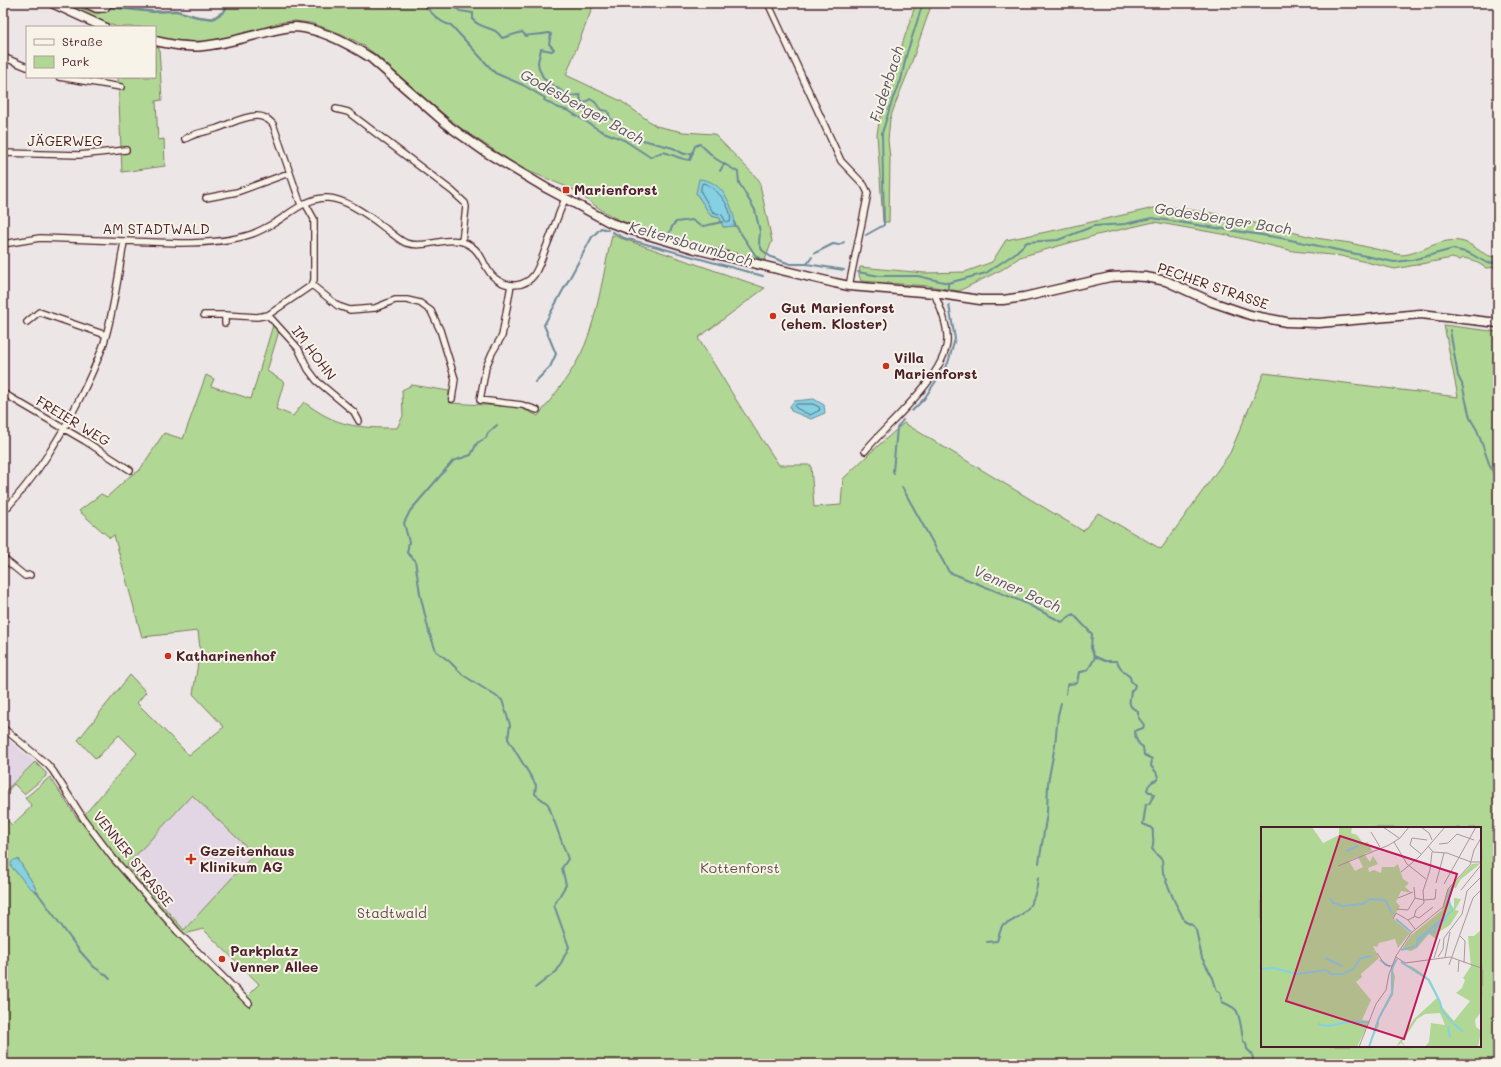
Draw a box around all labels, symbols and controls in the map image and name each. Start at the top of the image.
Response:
legend [26,26,156,78]
text: Straße [62,33,103,49]
water label: Fuderbach [864,43,908,124]
text: Park [62,53,89,69]
water label: Godesberger Bach [517,64,648,149]
street label: JÄGERWEG [27,131,103,150]
place label: Marienforst [574,180,657,199]
marker: Marienforst [561,185,571,195]
water label: Godesberger Bach [1153,197,1293,239]
water label: Keltersbaumbach [627,216,756,270]
street label: AM STADTWALD [102,219,210,238]
street label: PECHER STRASSE [1155,258,1271,313]
place label: Gut Marienforst (ehem. Kloster) [781,298,894,333]
marker: Gut Marienforst (ehem. Kloster) [768,311,778,321]
street label: IM HOHN [288,322,341,384]
place label: Villa Marienforst [894,348,977,383]
marker: Villa Marienforst [881,361,891,371]
street label: FREIER WEG [33,391,114,450]
water label: Venner Bach [971,560,1064,616]
place label: Katharinenhof [176,646,277,665]
marker: Katharinenhof [163,651,173,661]
street label: VENNER STRASSE [89,807,178,910]
inset map [1261,827,1481,1047]
place label: Gezeitenhaus Klinikum AG [200,841,295,876]
marker: Gezeitenhaus Klinikum AG [185,853,197,865]
park label: Kottenforst [700,858,780,877]
park label: Stadtwald [357,903,427,922]
place label: Parkplatz Venner Allee [230,941,318,976]
marker: Parkplatz Venner Allee [217,954,227,964]

